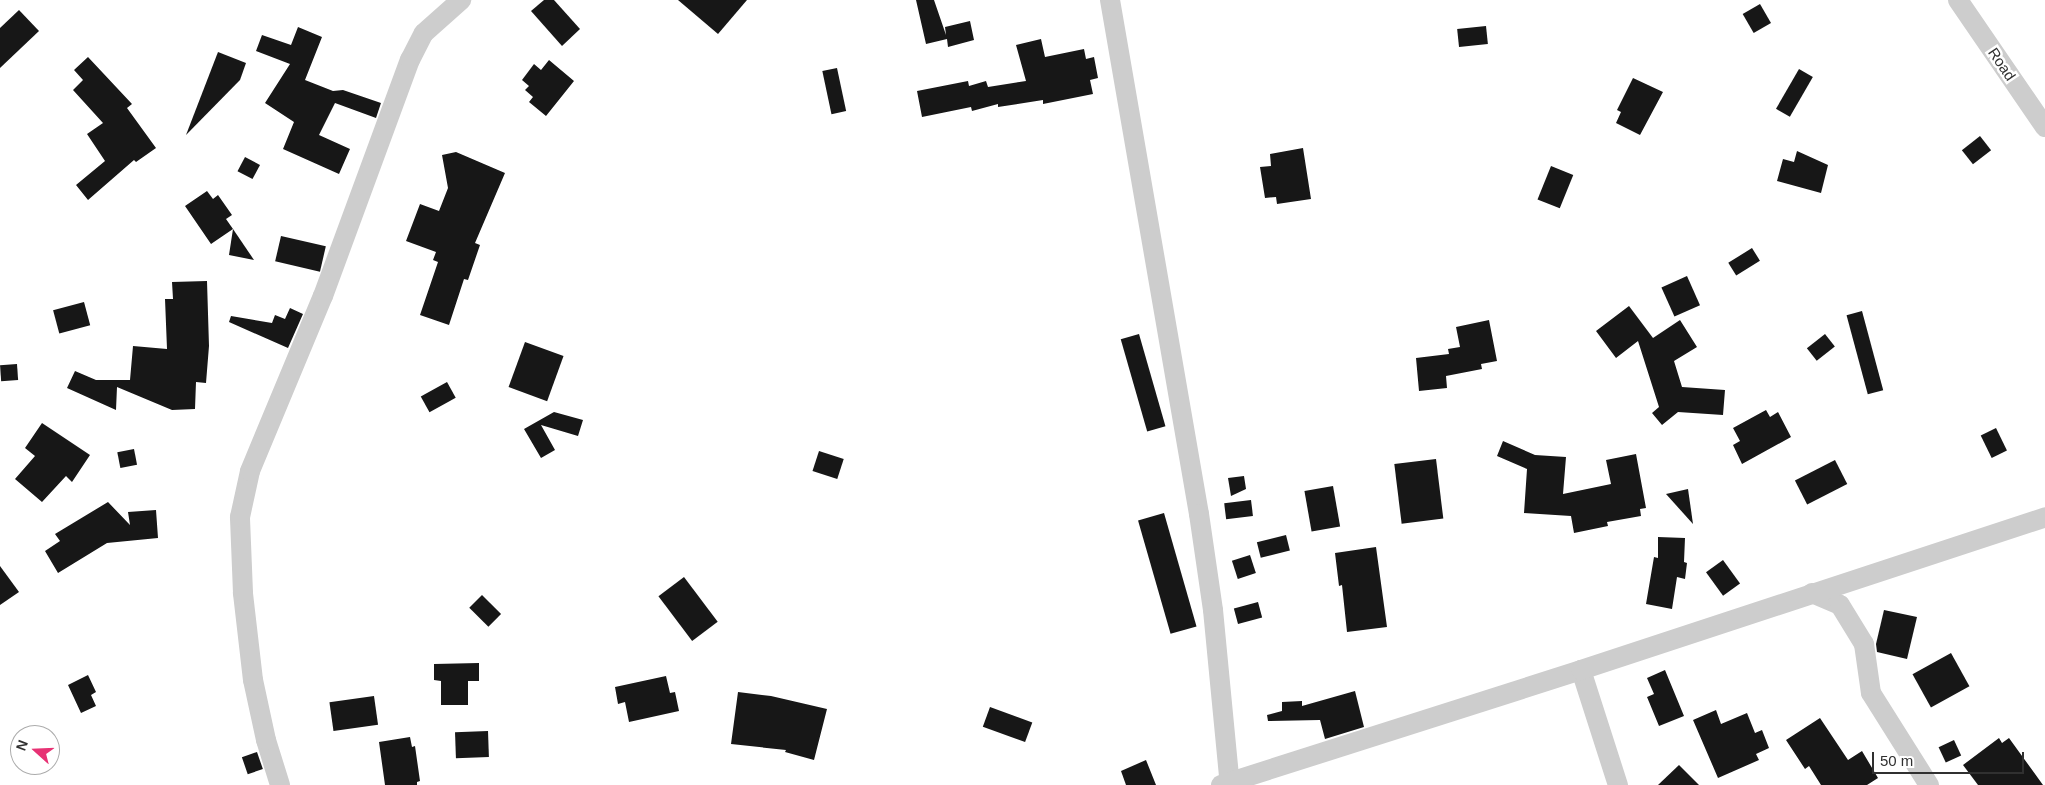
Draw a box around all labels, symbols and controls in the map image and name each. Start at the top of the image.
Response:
street label: Road [1985,44,2019,84]
north arrow [10,725,60,775]
text: N [13,738,31,753]
scale bar [1875,742,2028,774]
text: 50 m [1880,752,1913,769]

